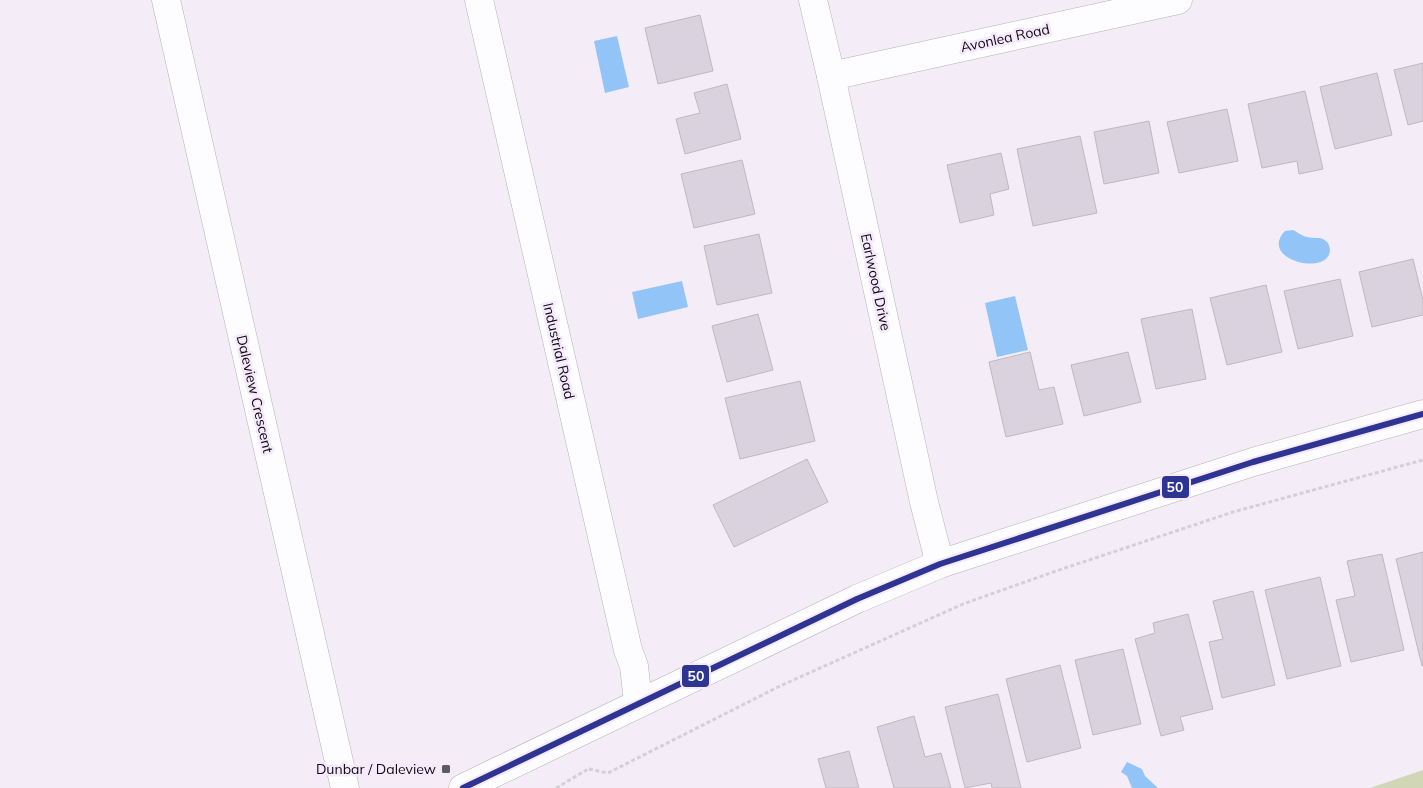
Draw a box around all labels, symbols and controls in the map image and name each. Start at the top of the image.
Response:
street label: Avonlea Road [959,20,1051,56]
street label: Earlwood Drive [857,232,895,332]
street label: Industrial Road [539,301,579,401]
street label: Daleview Crescent [233,333,277,455]
line badge: 50 [1161,475,1190,499]
text: 50 [1167,478,1183,496]
line badge: 50 [681,664,710,688]
text: 50 [688,667,704,685]
place label: Dunbar / Daleview [316,760,436,778]
marker: Dunbar / Daleview [440,763,452,775]

